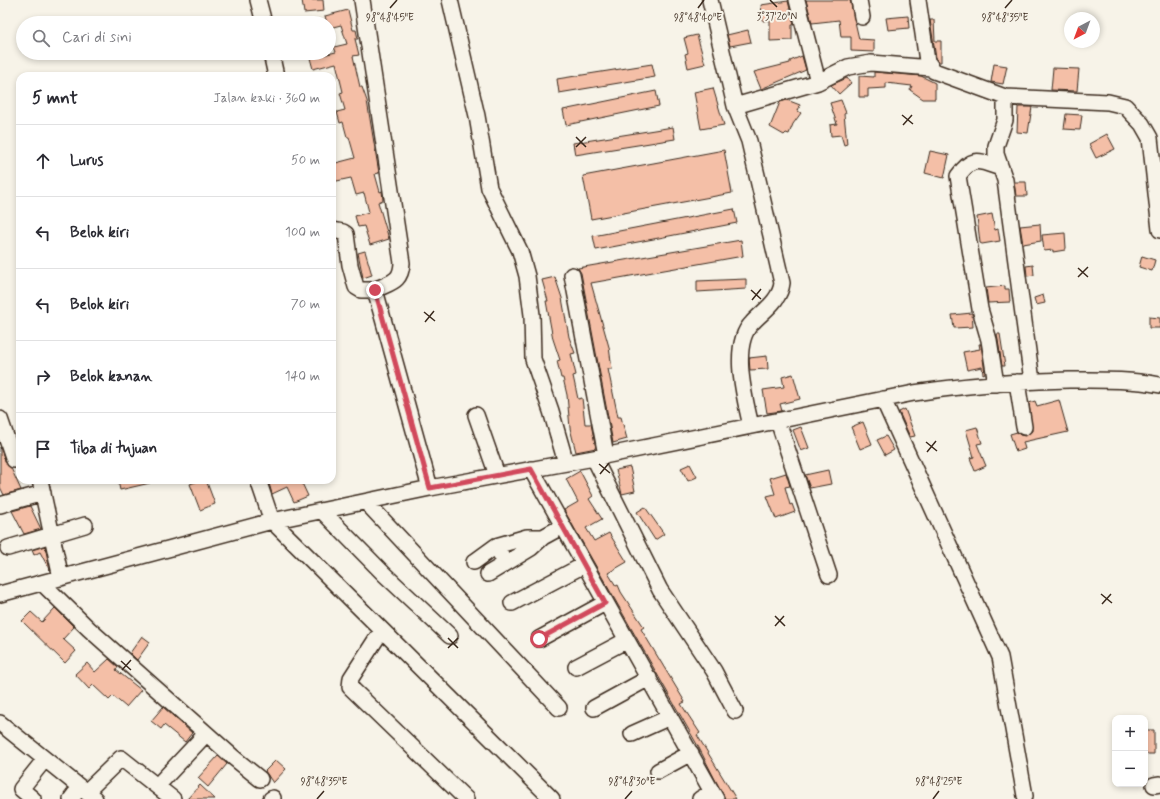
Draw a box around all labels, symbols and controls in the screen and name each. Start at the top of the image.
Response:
text: 3°37'20"N [757,10,798,24]
text: 98°48'45"E [366,11,414,25]
text: 98°48'40"E [674,11,722,25]
text: 98°48'35"E [982,11,1028,25]
north arrow [1064,12,1100,48]
search box [16,16,336,60]
icon: search [30,27,52,49]
text: Cari di sini [62,28,132,48]
text: 5 mnt [32,87,78,109]
text: Jalan kaki · 360 m [213,90,320,107]
icon: ahead [32,150,54,172]
text: Lurus [70,151,103,171]
text: 50 m [291,152,320,169]
icon: left [32,222,54,244]
text: Belok kiri [70,223,129,243]
text: 100 m [285,224,320,241]
route end [366,281,384,299]
icon: left [32,294,54,316]
text: Belok kiri [70,295,129,315]
text: 70 m [291,296,320,313]
icon: right [32,366,54,388]
text: Belok kanan [70,367,153,387]
text: 140 m [285,368,320,385]
icon: arrive [32,438,54,460]
text: Tiba di tujuan [70,439,157,459]
route start [530,630,548,648]
map controls [1112,715,1148,787]
button: + [1112,715,1148,751]
button: − [1112,751,1148,787]
text: 98°48'35"E [301,775,347,789]
text: 98°48'30"E [609,775,656,789]
text: 98°48'25"E [916,775,963,789]

